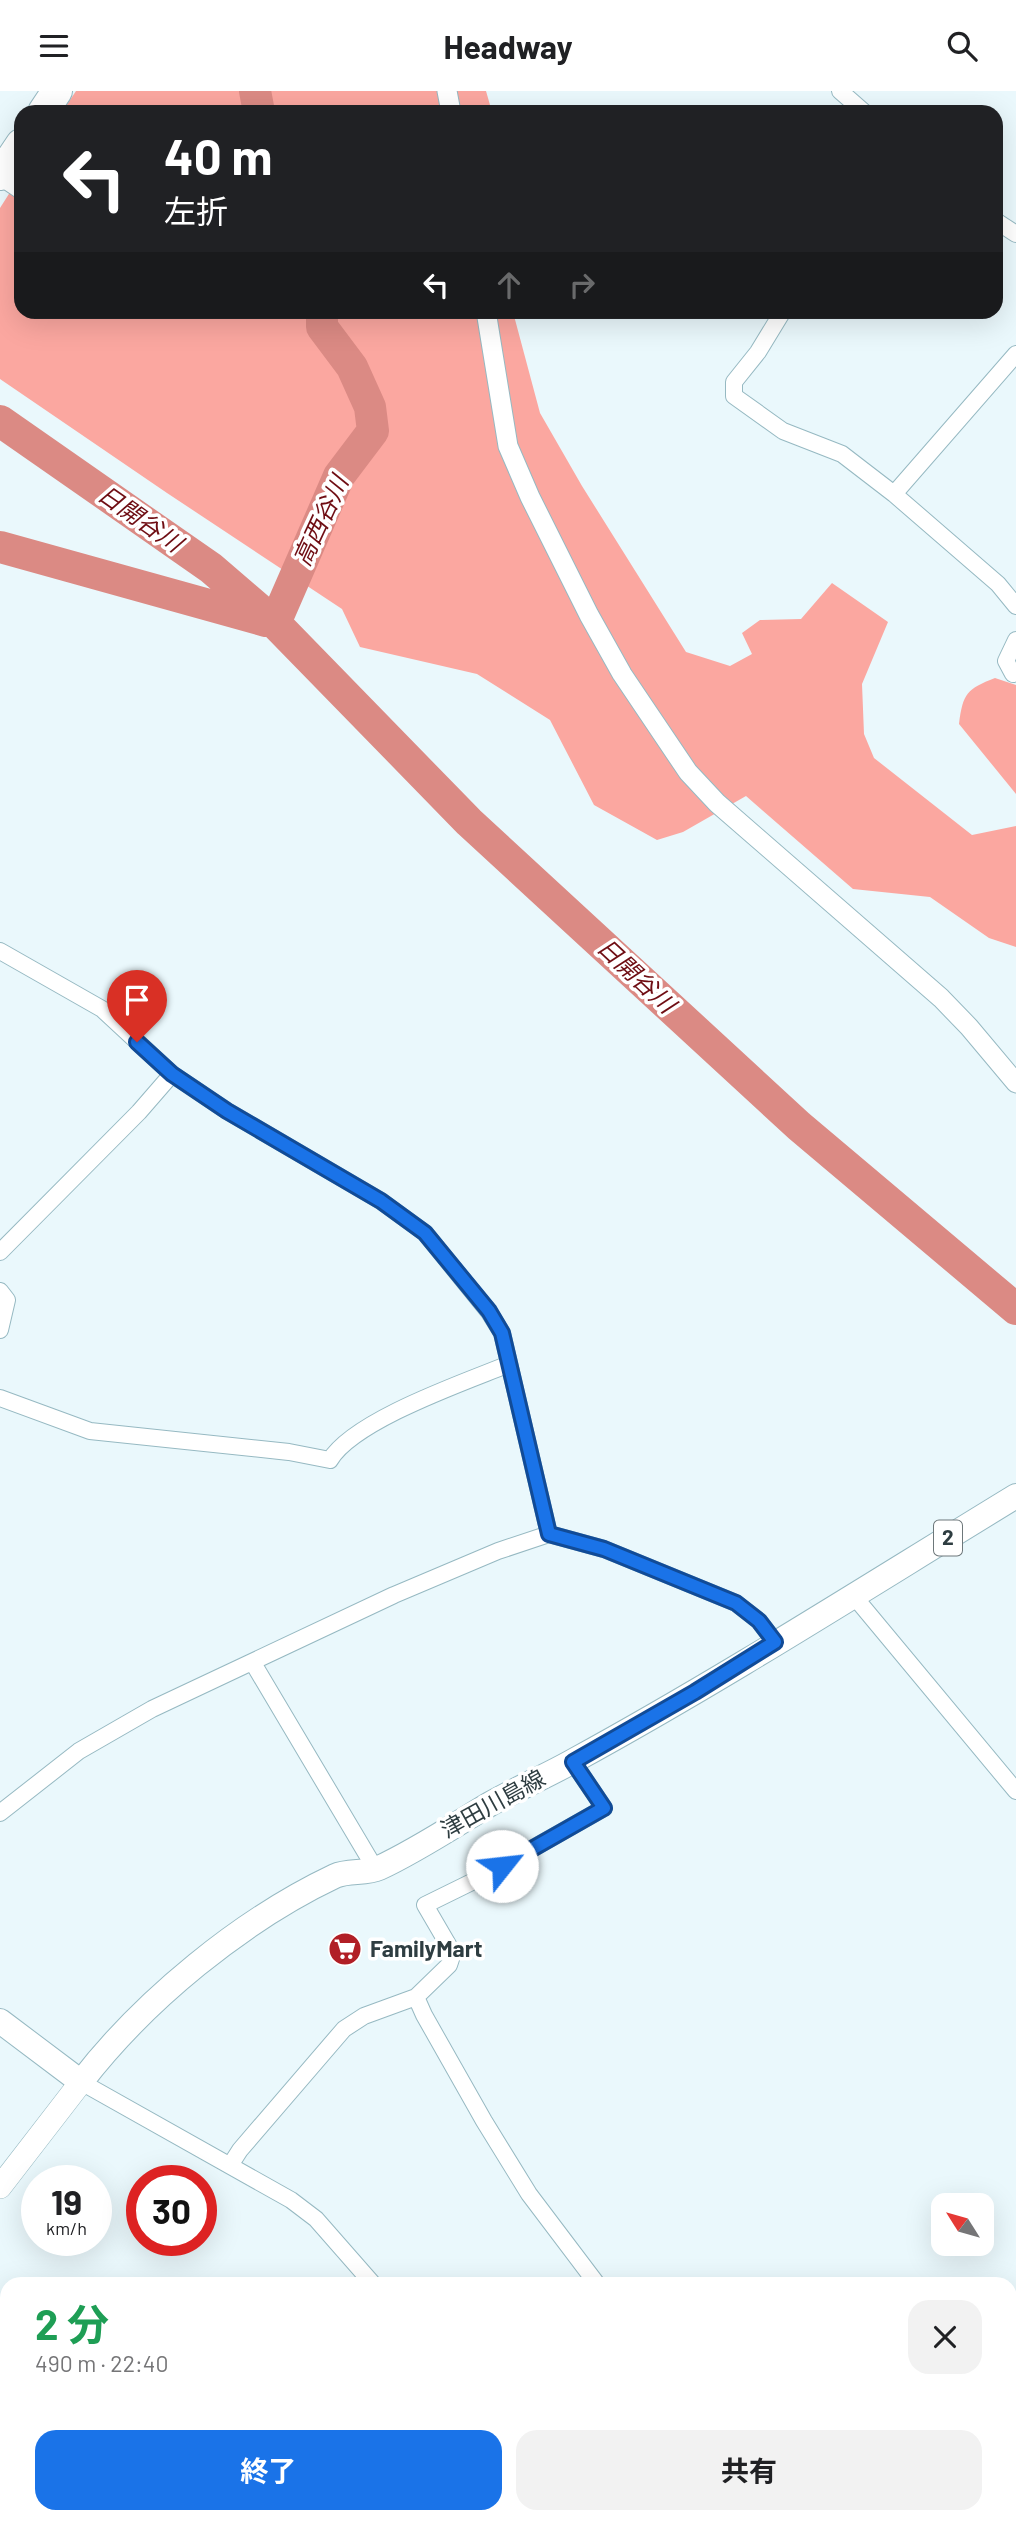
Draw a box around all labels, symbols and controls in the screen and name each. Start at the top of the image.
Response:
icon: menu [35,27,73,65]
text: Headway [443,27,573,65]
icon: search [943,27,981,65]
text: 40 m [164,126,272,185]
icon: left [49,133,140,224]
text: 左折 [164,191,228,229]
icon: left [417,266,455,304]
icon: ahead [490,266,528,304]
icon: right [563,266,601,304]
water label: 高西谷川 [286,468,354,570]
water label: 日開谷川 [93,478,191,559]
water label: 日開谷川 [592,932,684,1020]
pin [107,970,167,1042]
icon: arrive [118,981,156,1019]
road number: 2 [934,1521,962,1555]
street label: 津田川島線 [435,1763,550,1843]
position arrow [465,1829,539,1903]
supermarket icon: FamilyMart [326,1930,364,1968]
place label: FamilyMart [370,1934,482,1962]
speed limit sign: 30 [126,2165,217,2256]
text: 19 [51,2180,82,2222]
north arrow [931,2193,994,2256]
map controls [931,2193,994,2256]
text: km/h [46,2217,87,2239]
text: 2 分 [35,2298,109,2348]
button: close [908,2300,982,2374]
text: 490 m · 22:40 [35,2349,168,2377]
button: 終了 [35,2430,502,2510]
button: 共有 [516,2430,982,2510]

